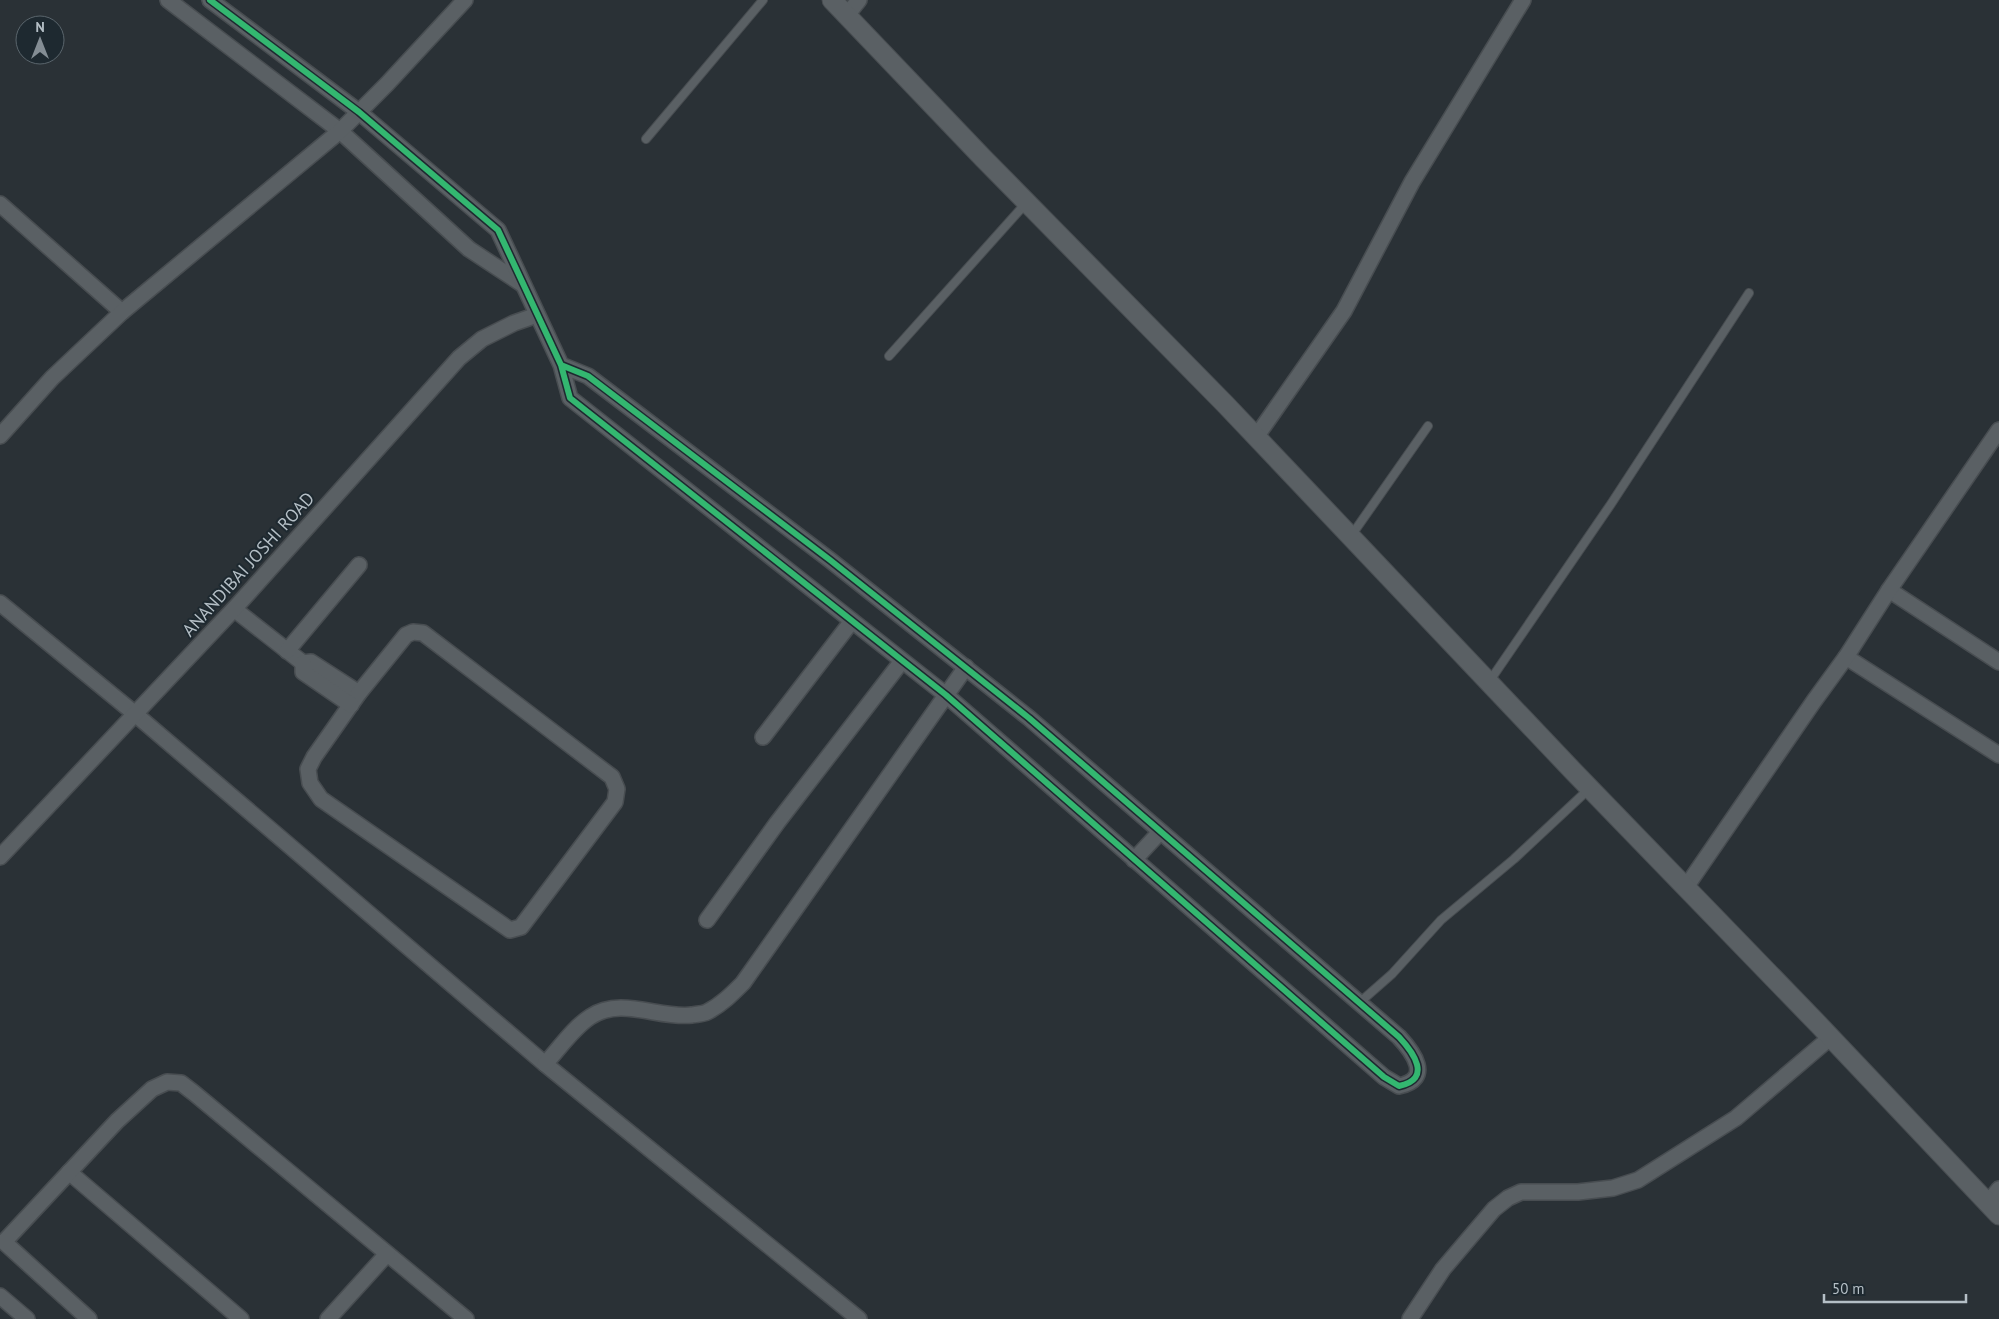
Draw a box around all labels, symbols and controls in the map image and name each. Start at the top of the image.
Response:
north arrow [15,15,65,65]
text: N [35,18,45,36]
street label: ANANDIBAI JOSHI ROAD [177,487,319,641]
scale bar [1824,1272,1966,1304]
text: 50 m [1832,1279,1865,1298]

